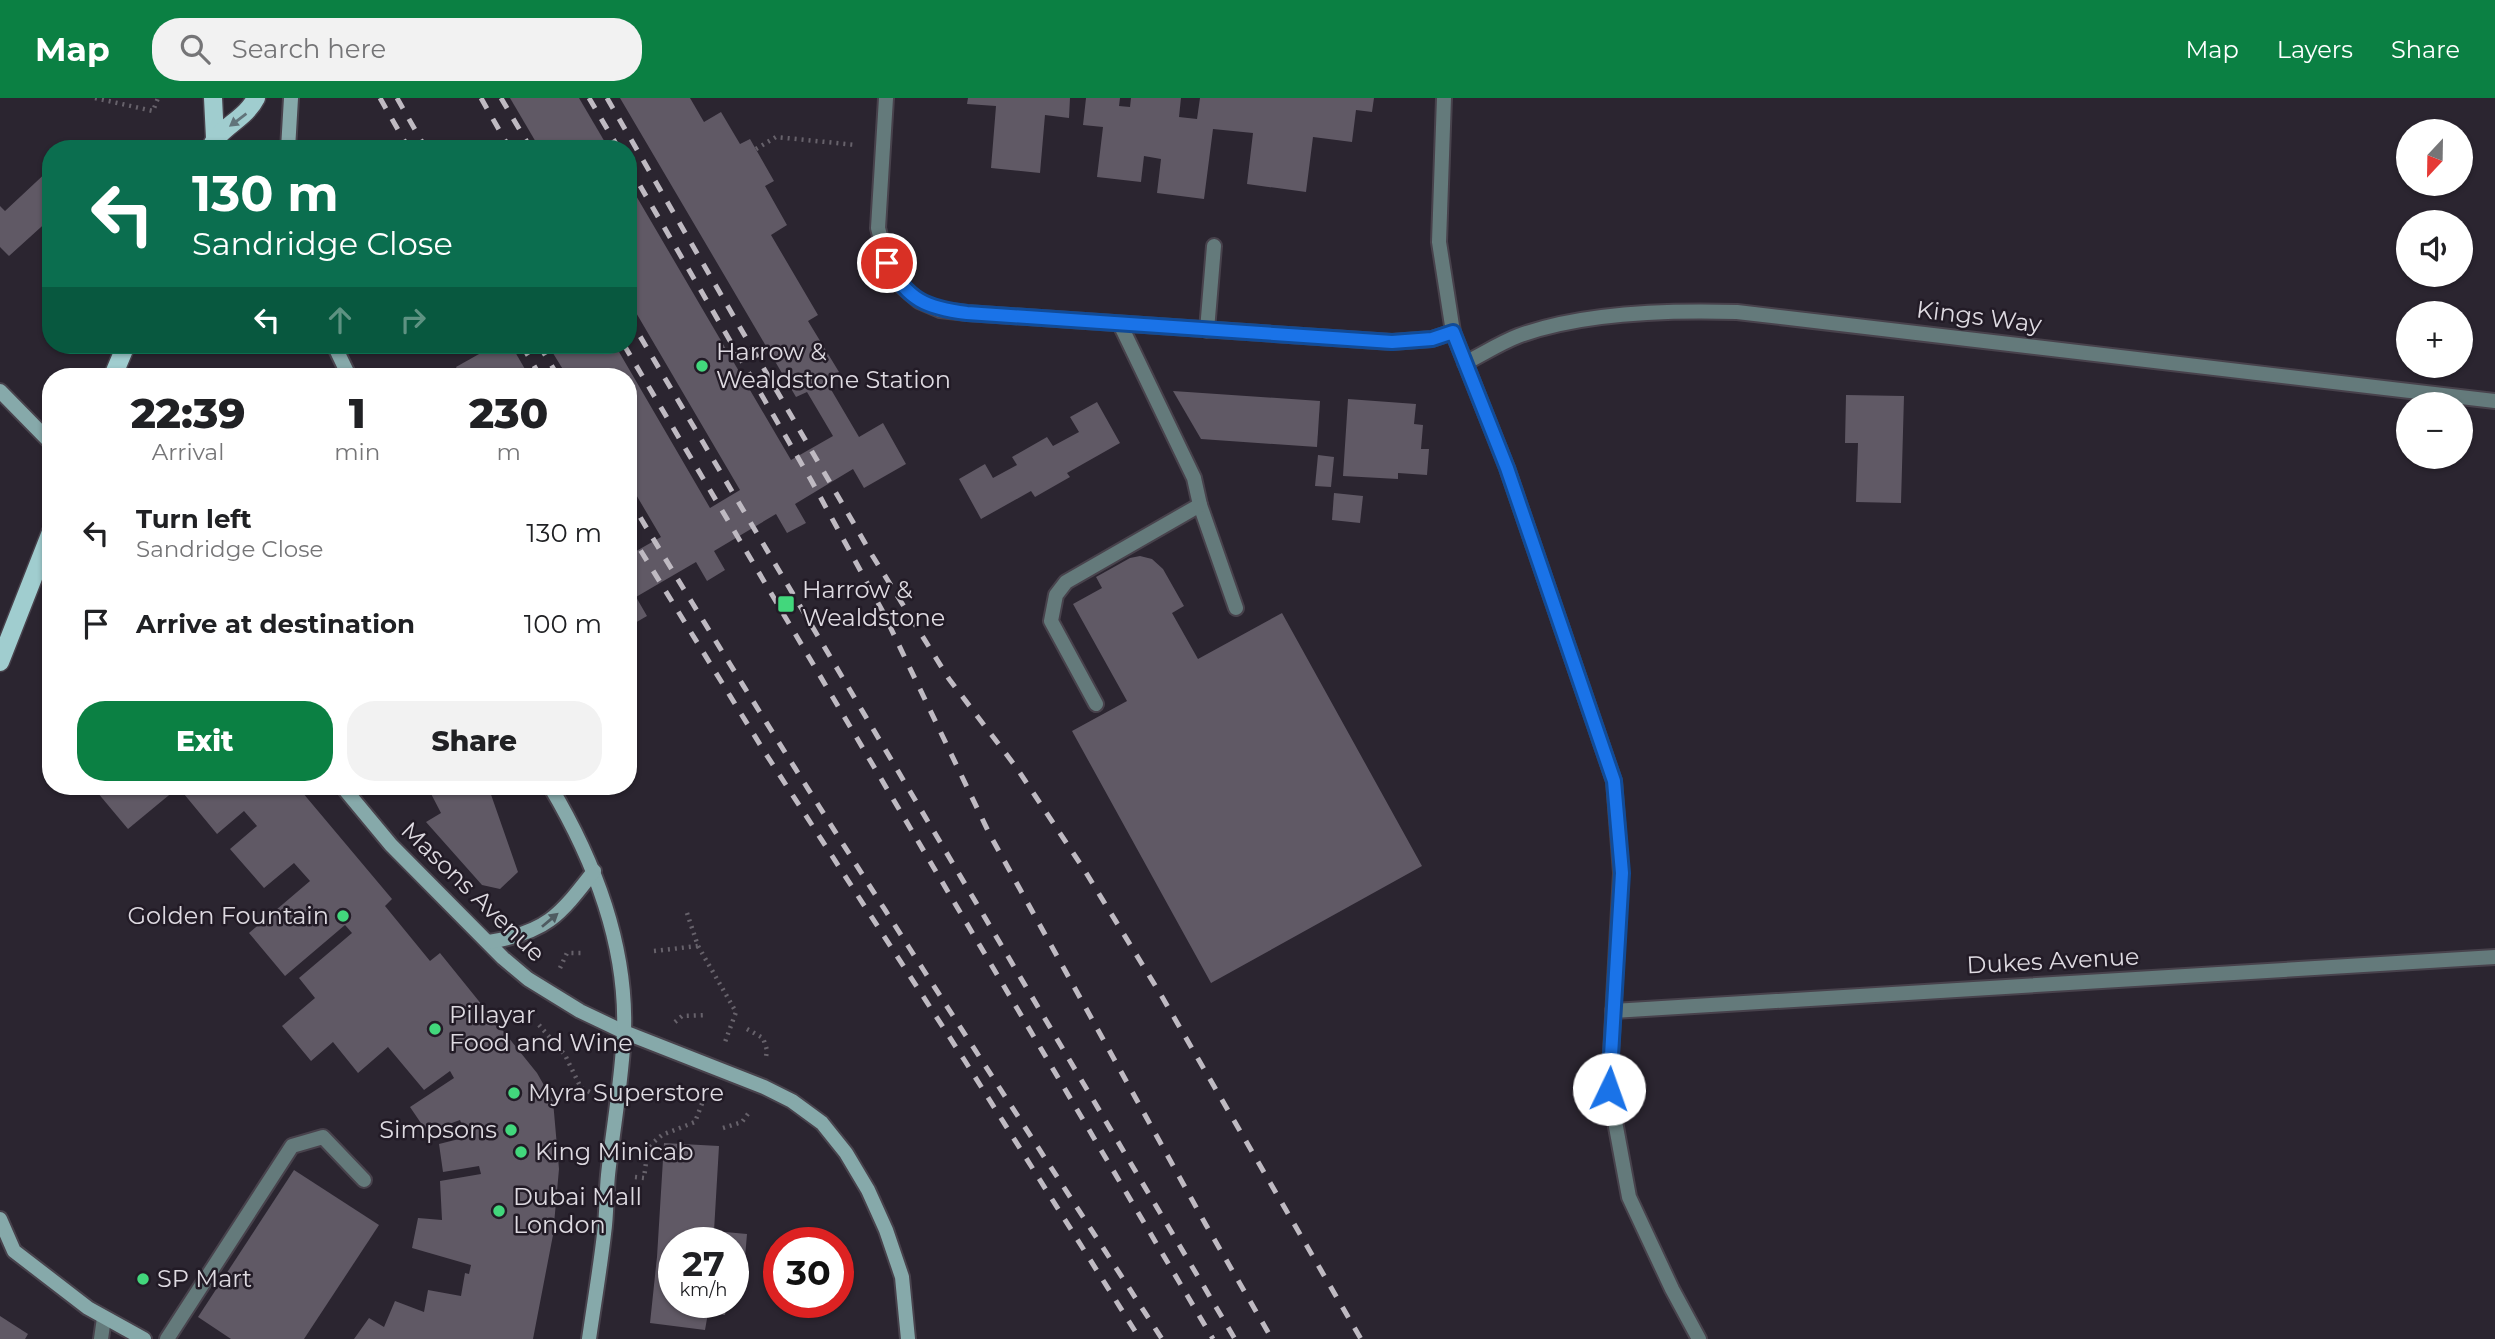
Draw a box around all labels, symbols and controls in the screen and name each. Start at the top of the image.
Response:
search box [152,18,642,81]
text: Map [35,29,110,69]
icon: search [176,30,214,68]
text: Search here [232,33,386,65]
text: Map [2185,35,2239,64]
text: Layers [2277,35,2353,64]
text: Share [2391,35,2460,64]
one-way arrow [229,113,247,127]
north arrow [2396,119,2473,196]
map controls [2396,119,2473,469]
text: 130 m [192,164,339,223]
icon: left [77,168,168,259]
button: sound [2396,210,2473,287]
text: Sandridge Close [192,224,453,263]
pin [857,233,917,293]
icon: arrive [868,244,906,282]
street label: Kings Way [1915,294,2043,339]
icon: left [248,301,286,339]
icon: ahead [321,301,359,339]
icon: right [394,301,432,339]
button: + [2396,301,2473,378]
place label: Harrow & Wealdstone Station [716,337,951,394]
marker: Harrow & Wealdstone Station [694,358,710,374]
text: 22:39 [131,387,245,439]
text: 1 [349,387,366,439]
text: 230 [469,387,548,439]
button: − [2396,392,2473,469]
text: Arrival [152,438,224,466]
text: min [334,438,380,466]
text: m [496,438,521,466]
text: Turn left [136,503,252,535]
icon: left [77,514,115,552]
text: 130 m [526,517,602,549]
text: Sandridge Close [136,535,323,563]
place label: Harrow & Wealdstone [802,575,945,632]
marker: Harrow & Wealdstone [776,594,796,614]
icon: arrive [77,605,115,643]
text: Arrive at destination [136,608,415,640]
text: 100 m [524,608,602,640]
button: Exit [77,701,333,781]
button: Share [347,701,602,781]
street label: Masons Avenue [395,816,551,968]
place label: Golden Fountain [127,901,329,930]
marker: Golden Fountain [335,908,351,924]
one-way arrow [541,913,558,928]
street label: Dukes Avenue [1966,941,2140,980]
place label: Pillayar Food and Wine [449,1000,633,1057]
marker: Pillayar Food and Wine [427,1021,443,1037]
position arrow [1572,1052,1646,1126]
place label: Myra Superstore [528,1078,724,1107]
marker: Myra Superstore [506,1085,522,1101]
place label: Simpsons [379,1115,497,1144]
marker: Simpsons [503,1122,519,1138]
place label: King Minicab [535,1137,693,1166]
marker: King Minicab [513,1144,529,1160]
place label: Dubai Mall London [513,1182,642,1239]
marker: Dubai Mall London [491,1203,507,1219]
speed limit sign: 30 [763,1227,854,1318]
text: 27 [682,1242,725,1285]
place label: SP Mart [157,1264,252,1293]
marker: SP Mart [135,1271,151,1287]
text: km/h [679,1279,728,1301]

